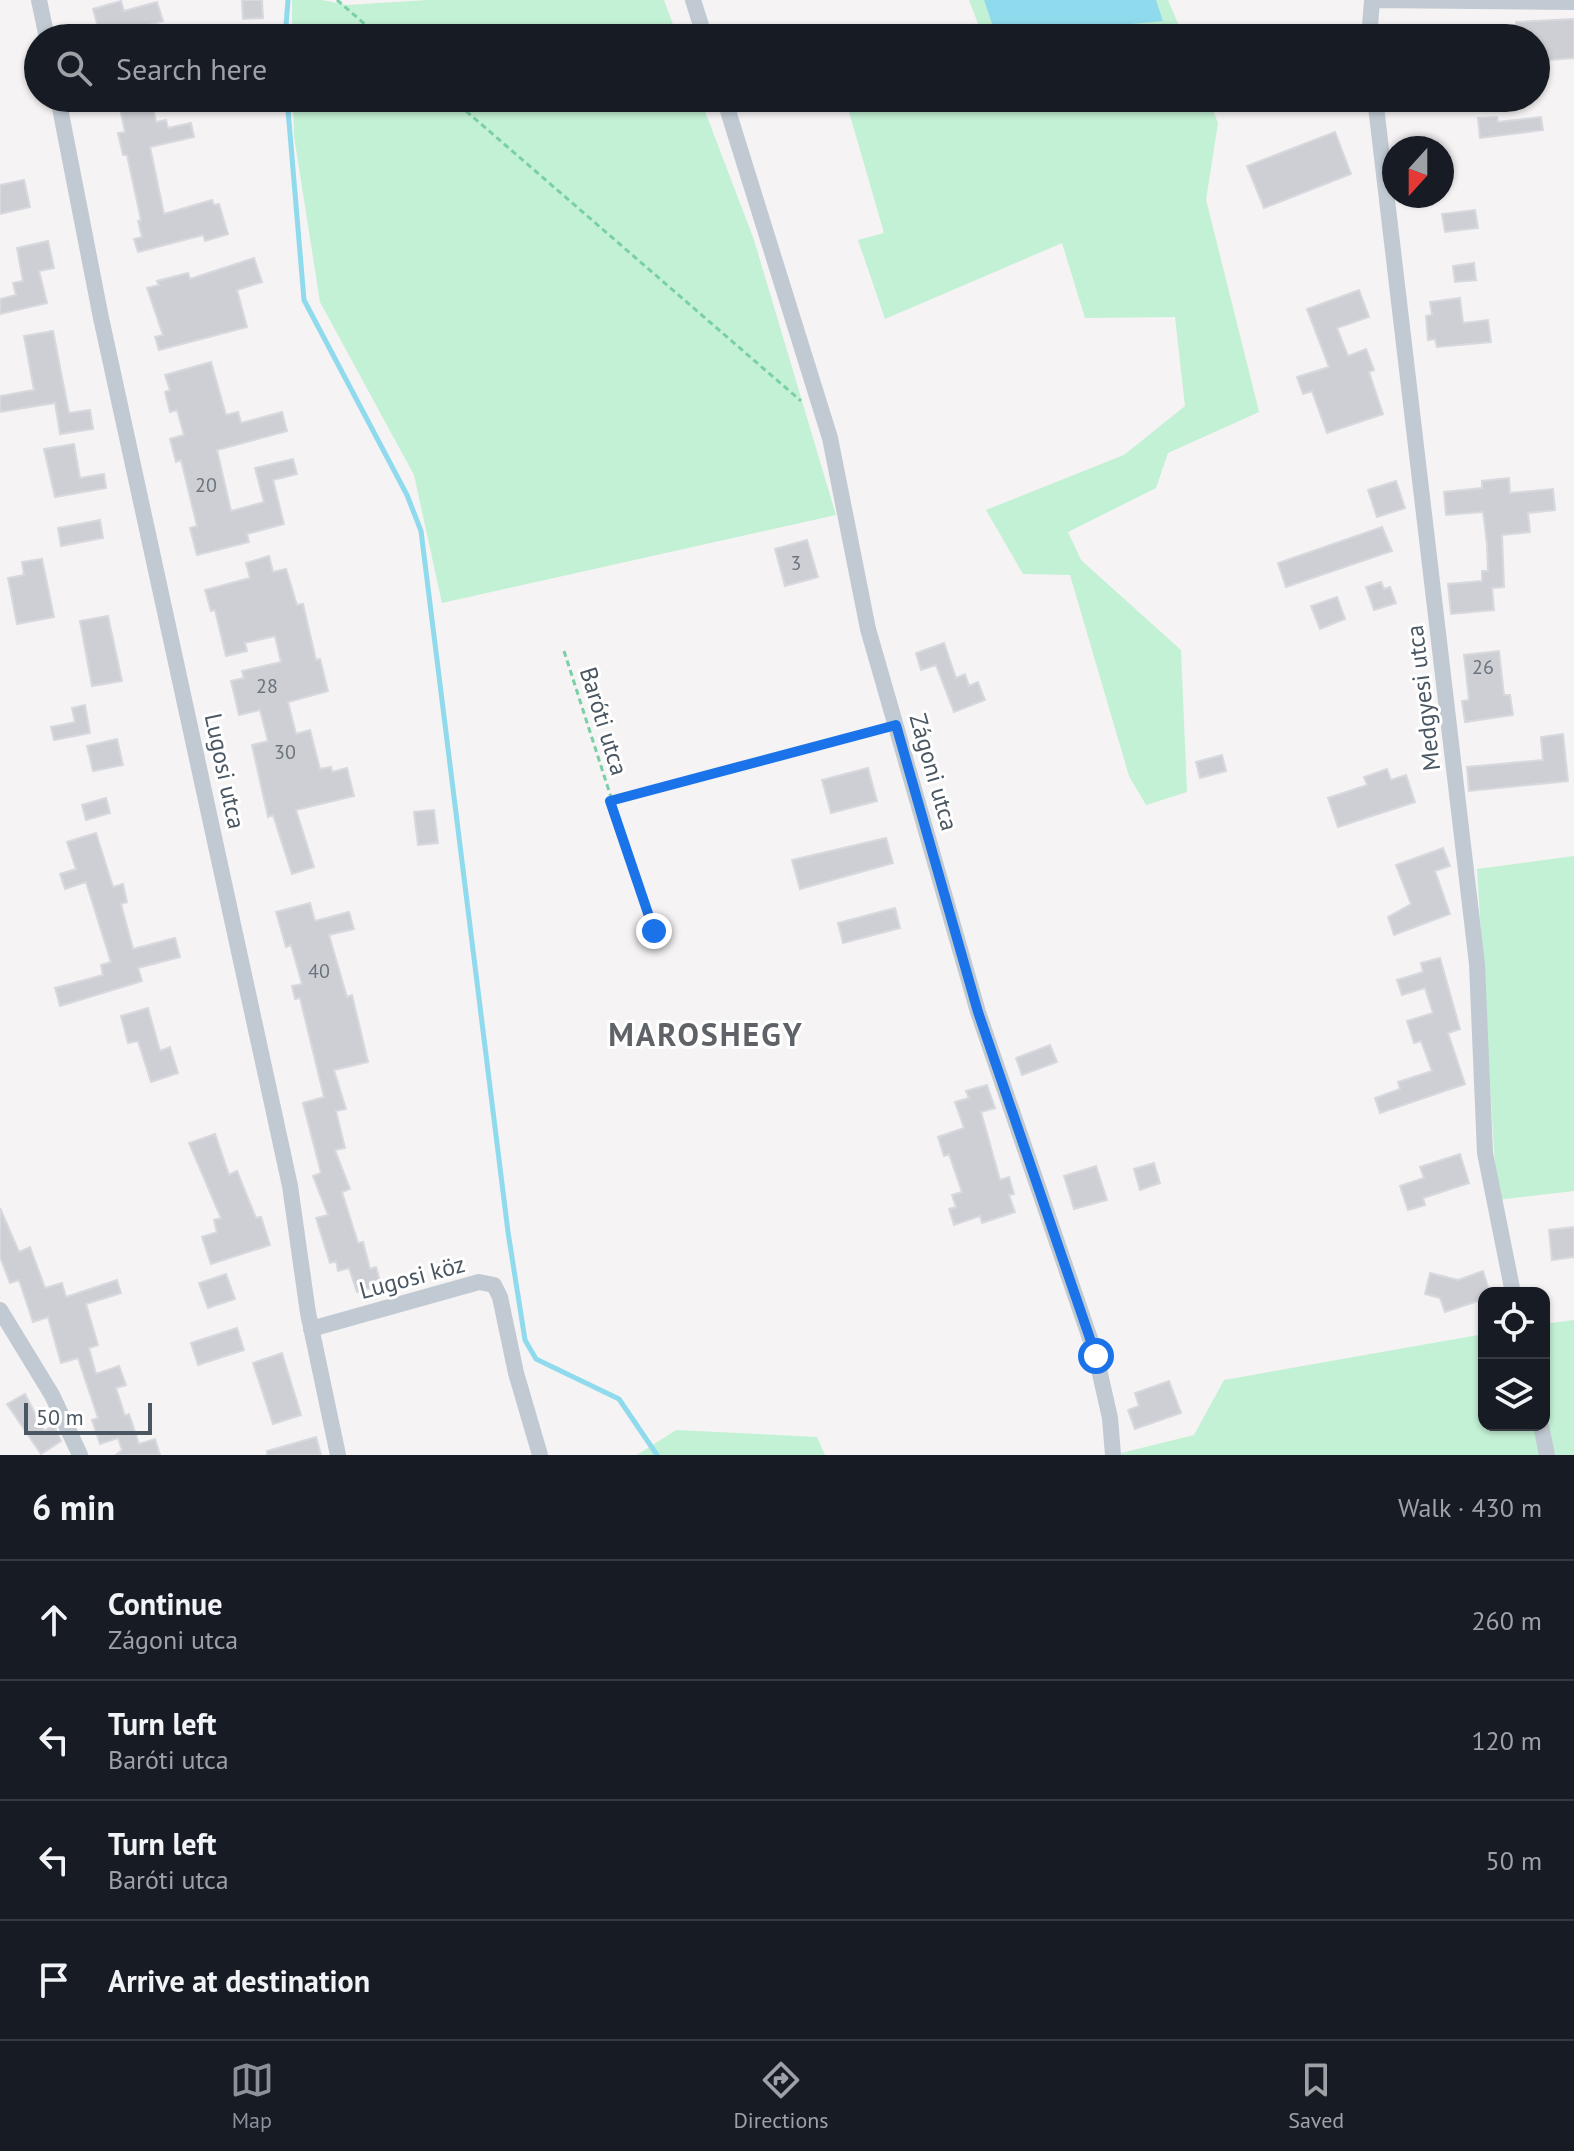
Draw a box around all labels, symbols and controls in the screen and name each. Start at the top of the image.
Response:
search box [24,24,1550,112]
icon: search [52,46,96,90]
text: Search here [116,49,267,88]
north arrow [1382,136,1454,208]
house number: 20 [195,472,217,498]
house number: 3 [791,550,801,576]
street label: Medgyesi utca [1399,623,1447,773]
house number: 26 [1472,654,1494,680]
street label: Baróti utca [573,663,635,779]
house number: 28 [256,673,278,699]
street label: Zágoni utca [903,710,965,834]
street label: Lugosi utca [198,711,252,831]
house number: 30 [274,739,296,765]
route end [636,913,672,949]
house number: 40 [308,958,330,984]
district label: MAROSHEGY [608,1013,804,1055]
street label: Lugosi köz [356,1248,468,1306]
map controls [1478,1287,1550,1431]
button: locate [1478,1287,1550,1359]
route start [1078,1338,1114,1374]
button: layers [1478,1359,1550,1431]
scale bar [24,1399,152,1435]
text: 50 m [36,1403,84,1431]
text: 6 min [32,1485,115,1529]
text: Walk · 430 m [1398,1491,1542,1524]
text: Continue [108,1584,222,1623]
icon: ahead [32,1598,76,1642]
text: 260 m [1471,1604,1542,1637]
text: Zágoni utca [108,1623,238,1656]
text: Turn left [108,1704,216,1743]
icon: left [32,1718,76,1762]
text: 120 m [1471,1724,1542,1757]
text: Baróti utca [108,1743,229,1776]
text: Turn left [108,1824,216,1863]
icon: left [32,1838,76,1882]
text: 50 m [1486,1844,1542,1877]
text: Baróti utca [108,1863,229,1896]
icon: arrive [32,1958,76,2002]
text: Arrive at destination [108,1961,370,2000]
tab: Map [230,2058,274,2134]
tab: Directions [733,2058,829,2134]
tab: Saved [1288,2058,1344,2134]

